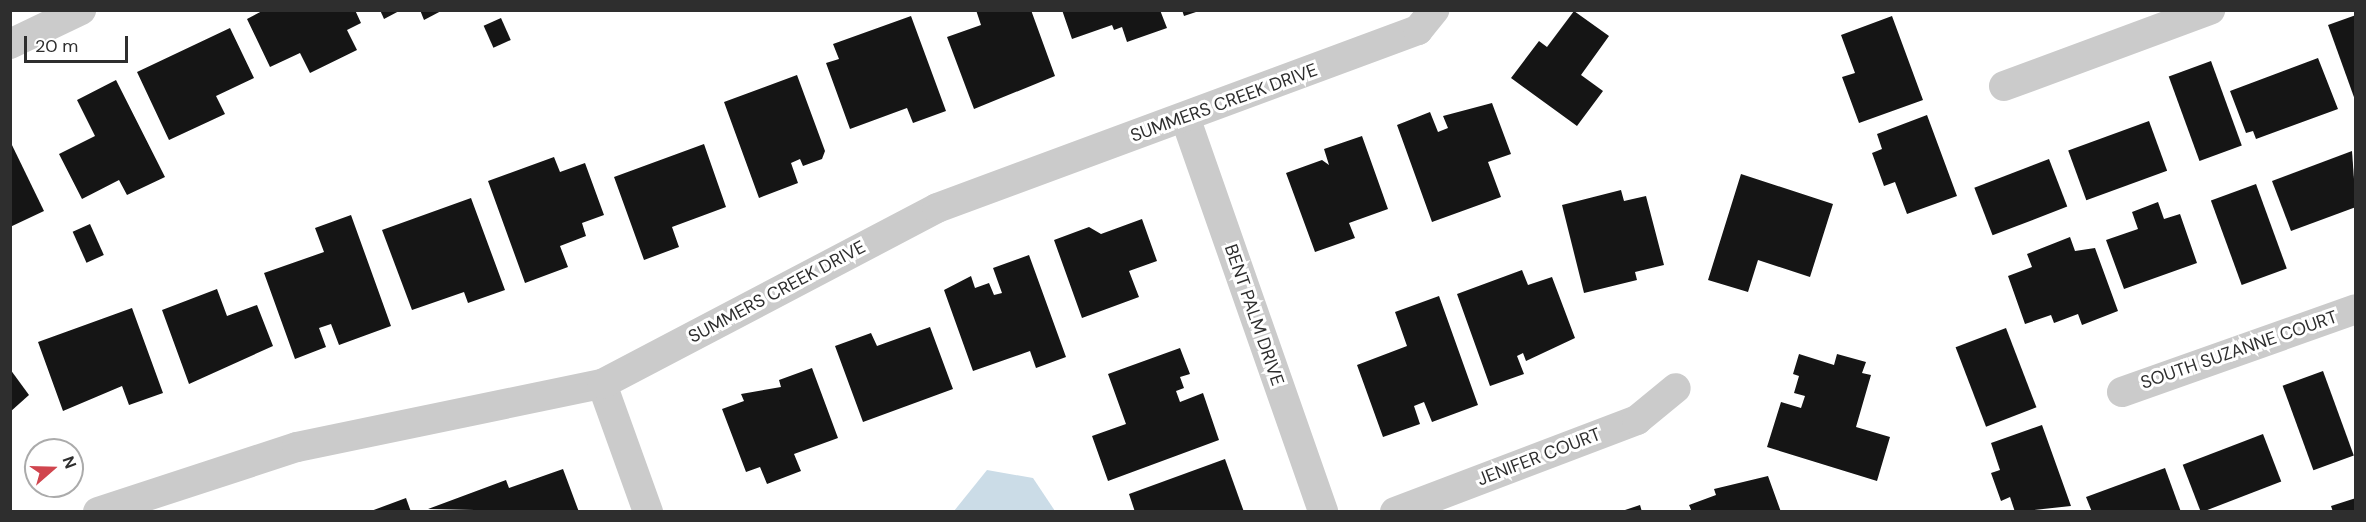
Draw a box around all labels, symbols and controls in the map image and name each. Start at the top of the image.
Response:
scale bar [27,24,130,62]
text: 20 m [35,34,78,58]
street label: SUMMERS CREEK DRIVE [1128,59,1320,147]
street label: SUMMERS CREEK DRIVE [685,236,869,348]
street label: BENT PALM DRIVE [1220,241,1288,389]
street label: SOUTH SUZANNE COURT [2138,306,2340,394]
street label: JENIFER COURT [1474,424,1604,490]
north arrow [24,438,84,498]
text: N [58,453,81,471]

